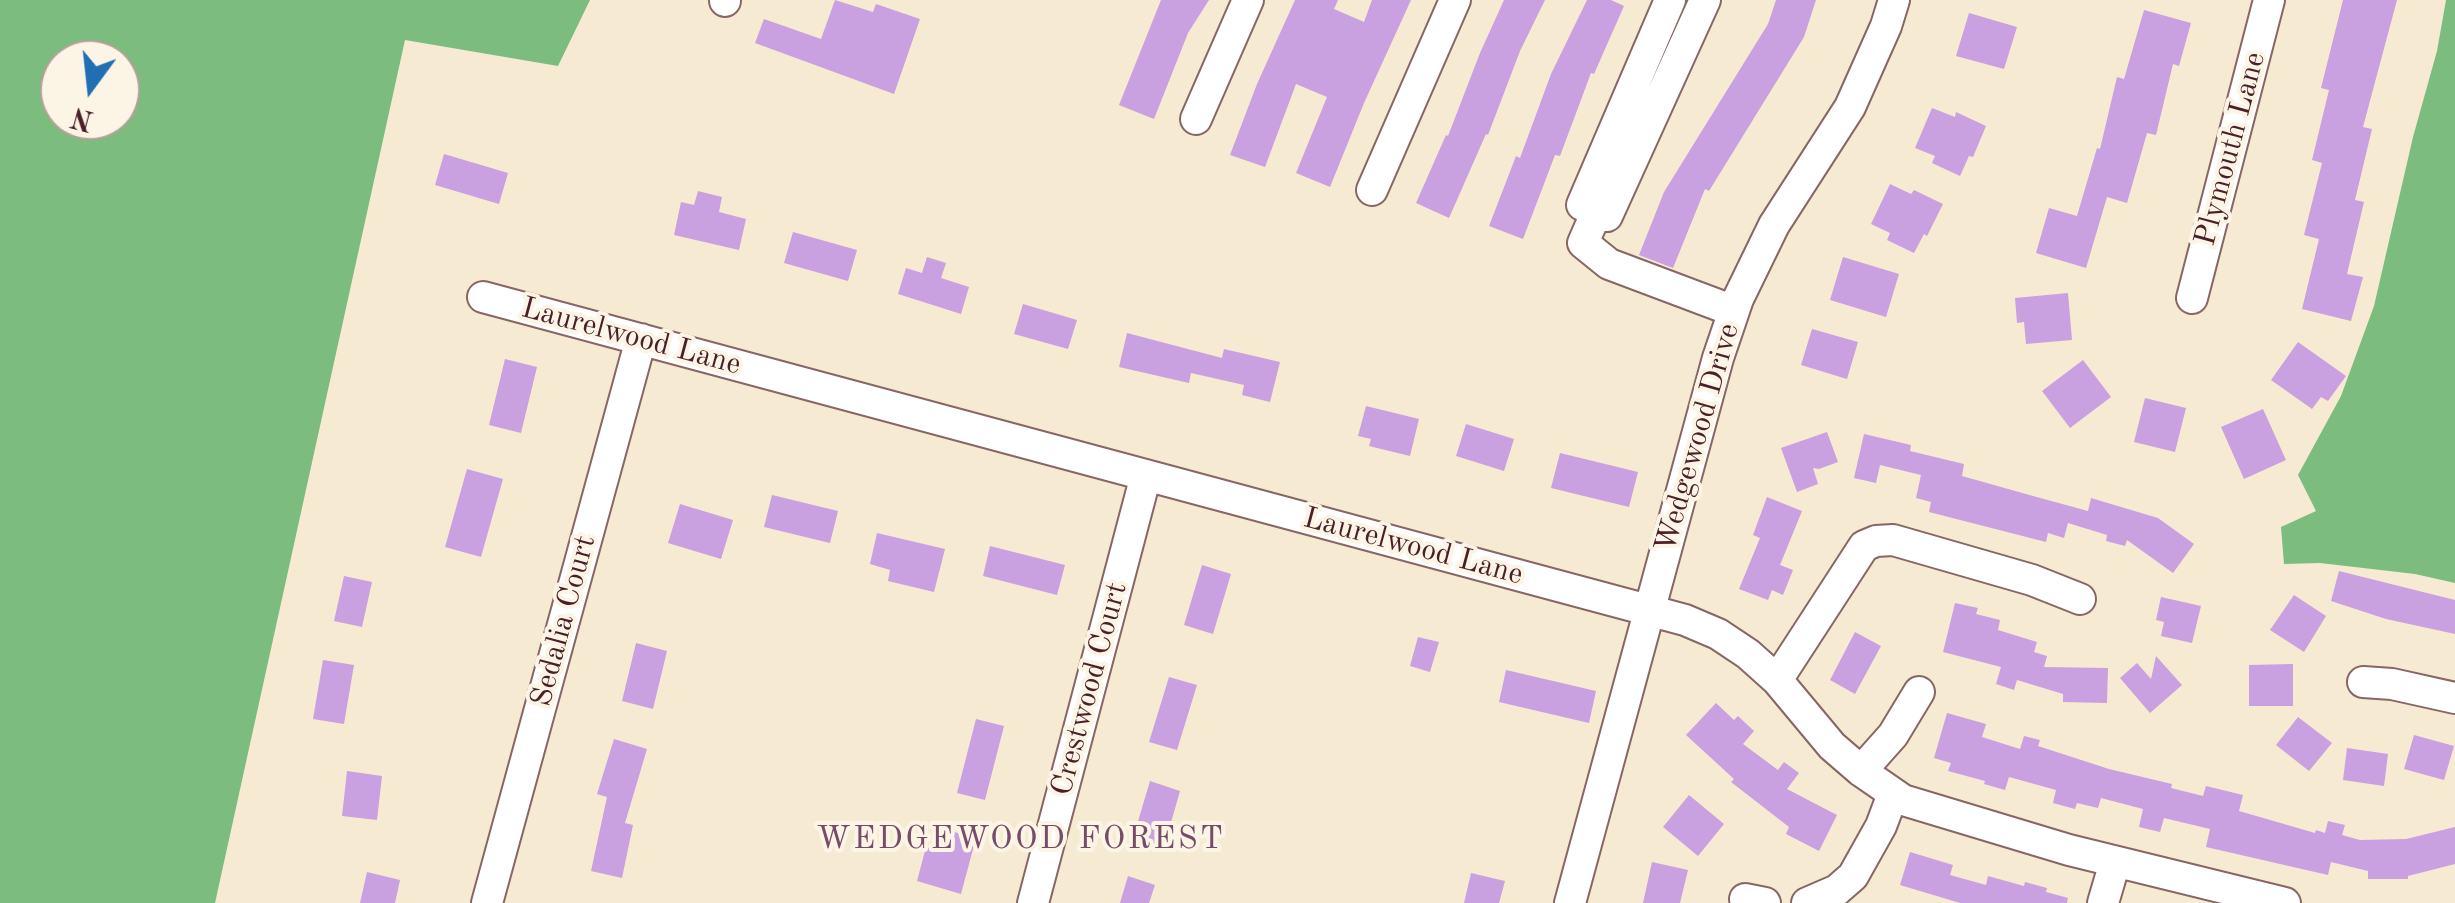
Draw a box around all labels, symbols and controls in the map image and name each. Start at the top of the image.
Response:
north arrow [40,40,140,140]
street label: Plymouth Lane [2188,48,2274,250]
text: N [69,101,97,133]
street label: Laurelwood Lane [517,290,745,384]
street label: Wedgewood Drive [1648,319,1748,557]
street label: Laurelwood Lane [1299,500,1527,594]
street label: Sedalia Court [524,531,604,711]
street label: Crestwood Court [1044,578,1136,800]
district label: WEDGEWOOD FOREST [817,821,1225,859]

